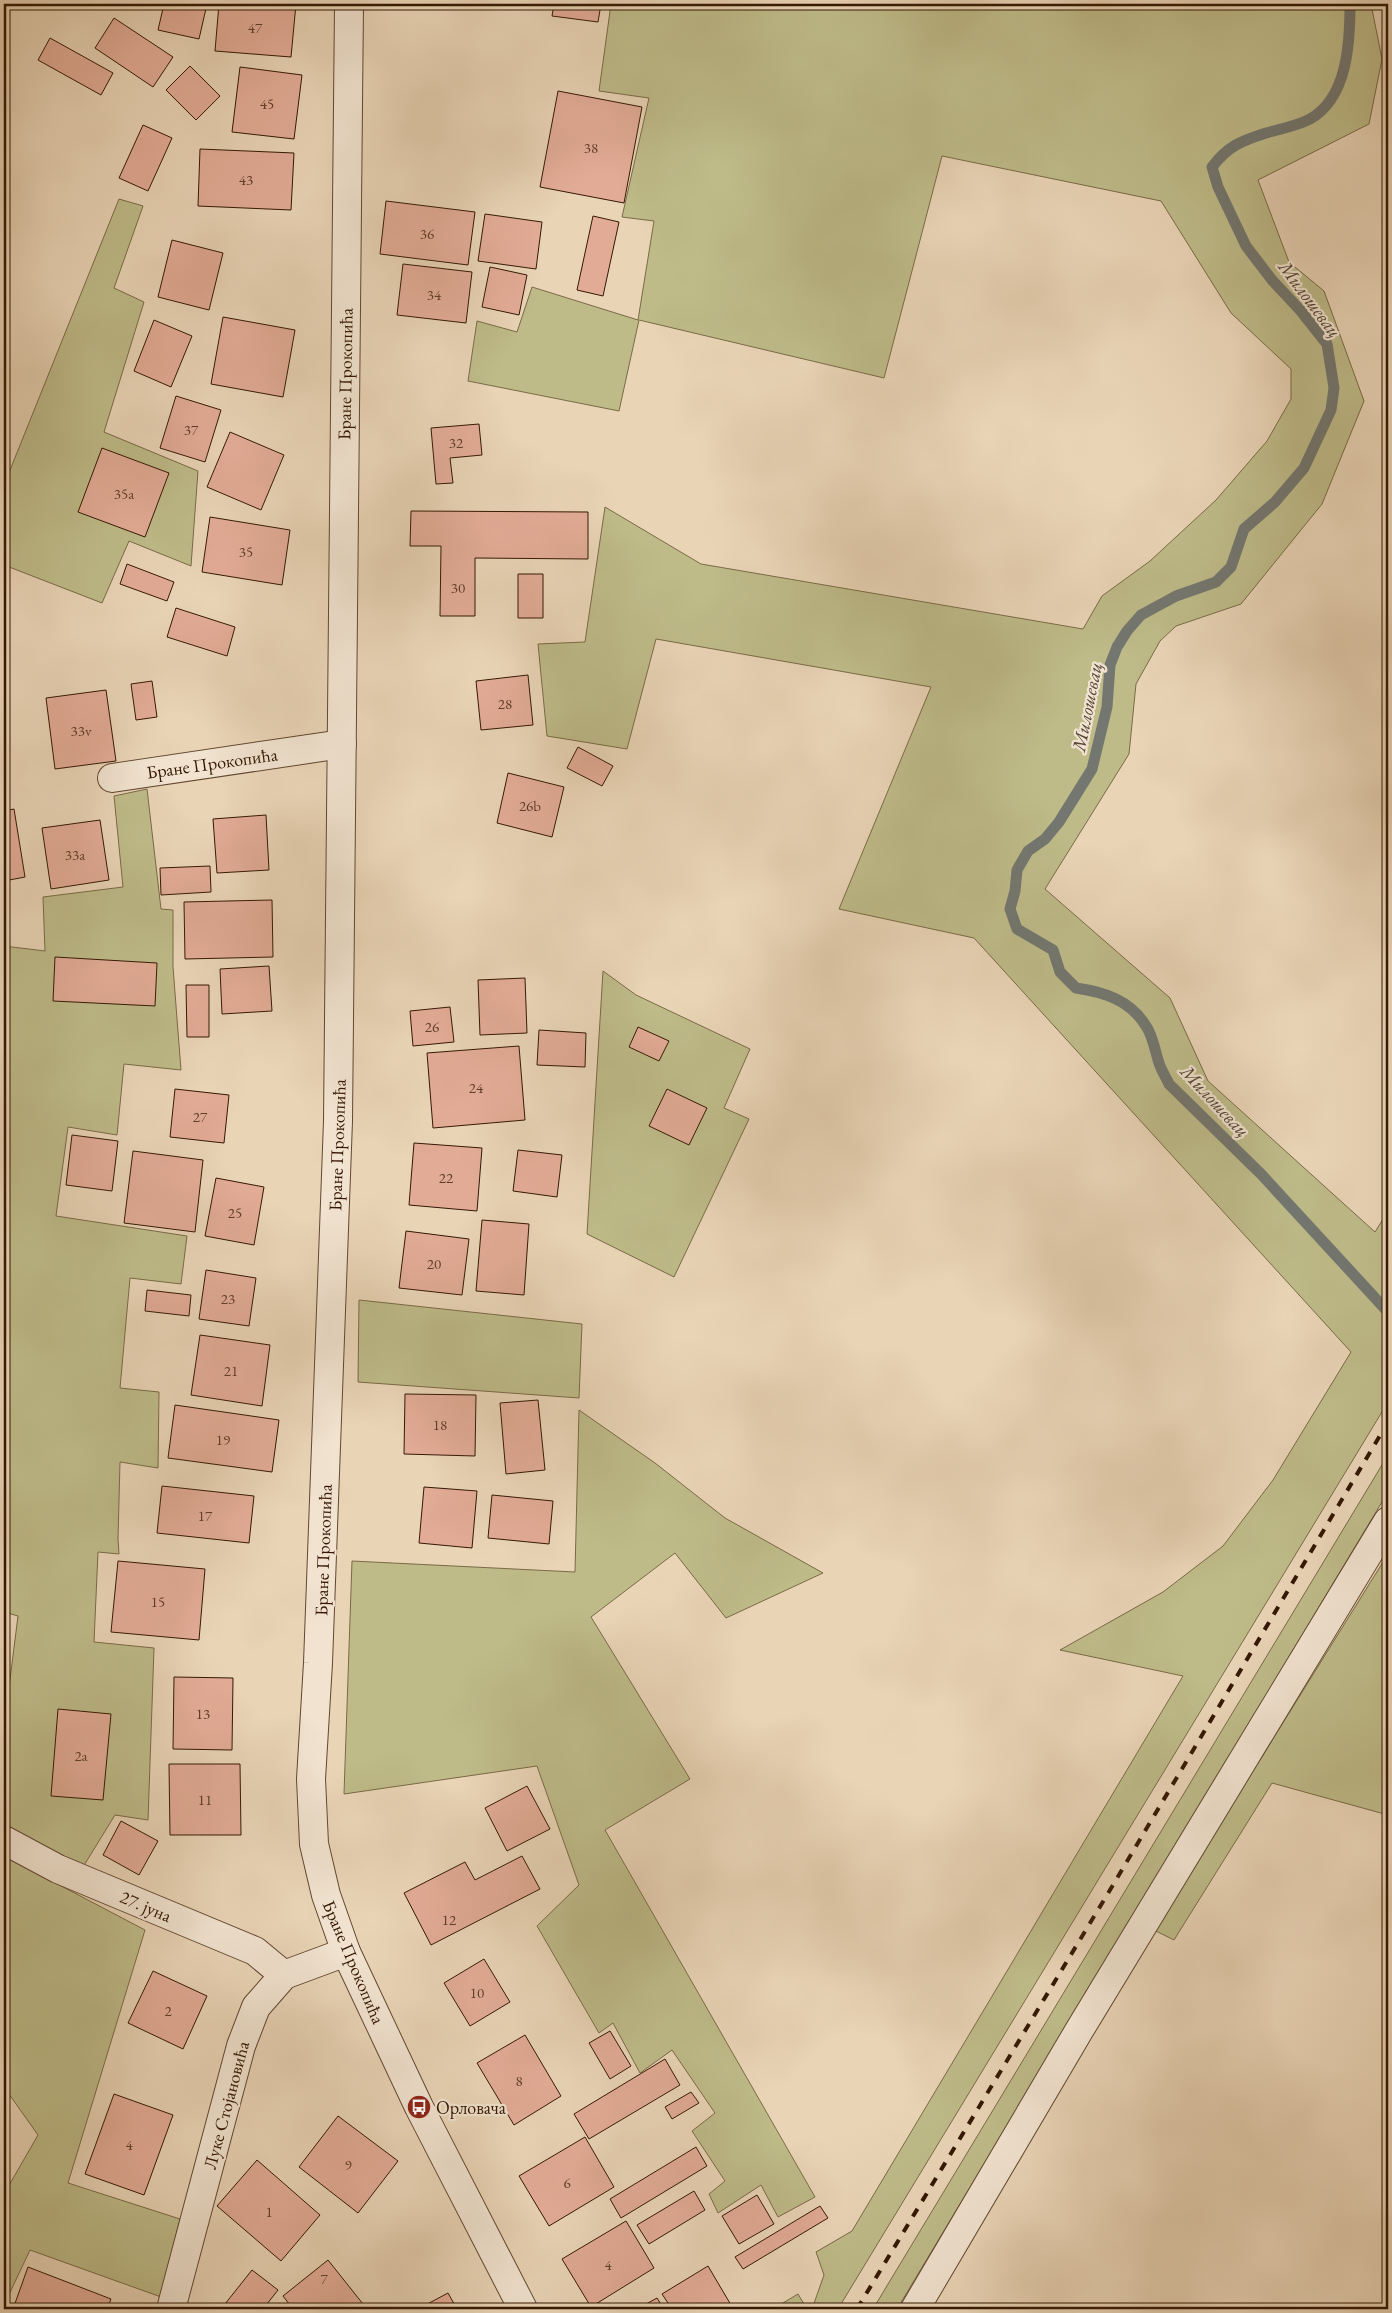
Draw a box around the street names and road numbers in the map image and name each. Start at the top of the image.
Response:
street label: Бране Прокопића [332,307,358,440]
street label: Бране Прокопића [145,742,280,784]
street label: Бране Прокопића [323,1078,351,1211]
street label: Бране Прокопића [309,1483,337,1616]
street label: 27. јуна [117,1885,176,1927]
street label: Бране Прокопића [318,1897,391,2028]
street label: Луке Стојановића [198,2038,254,2172]

